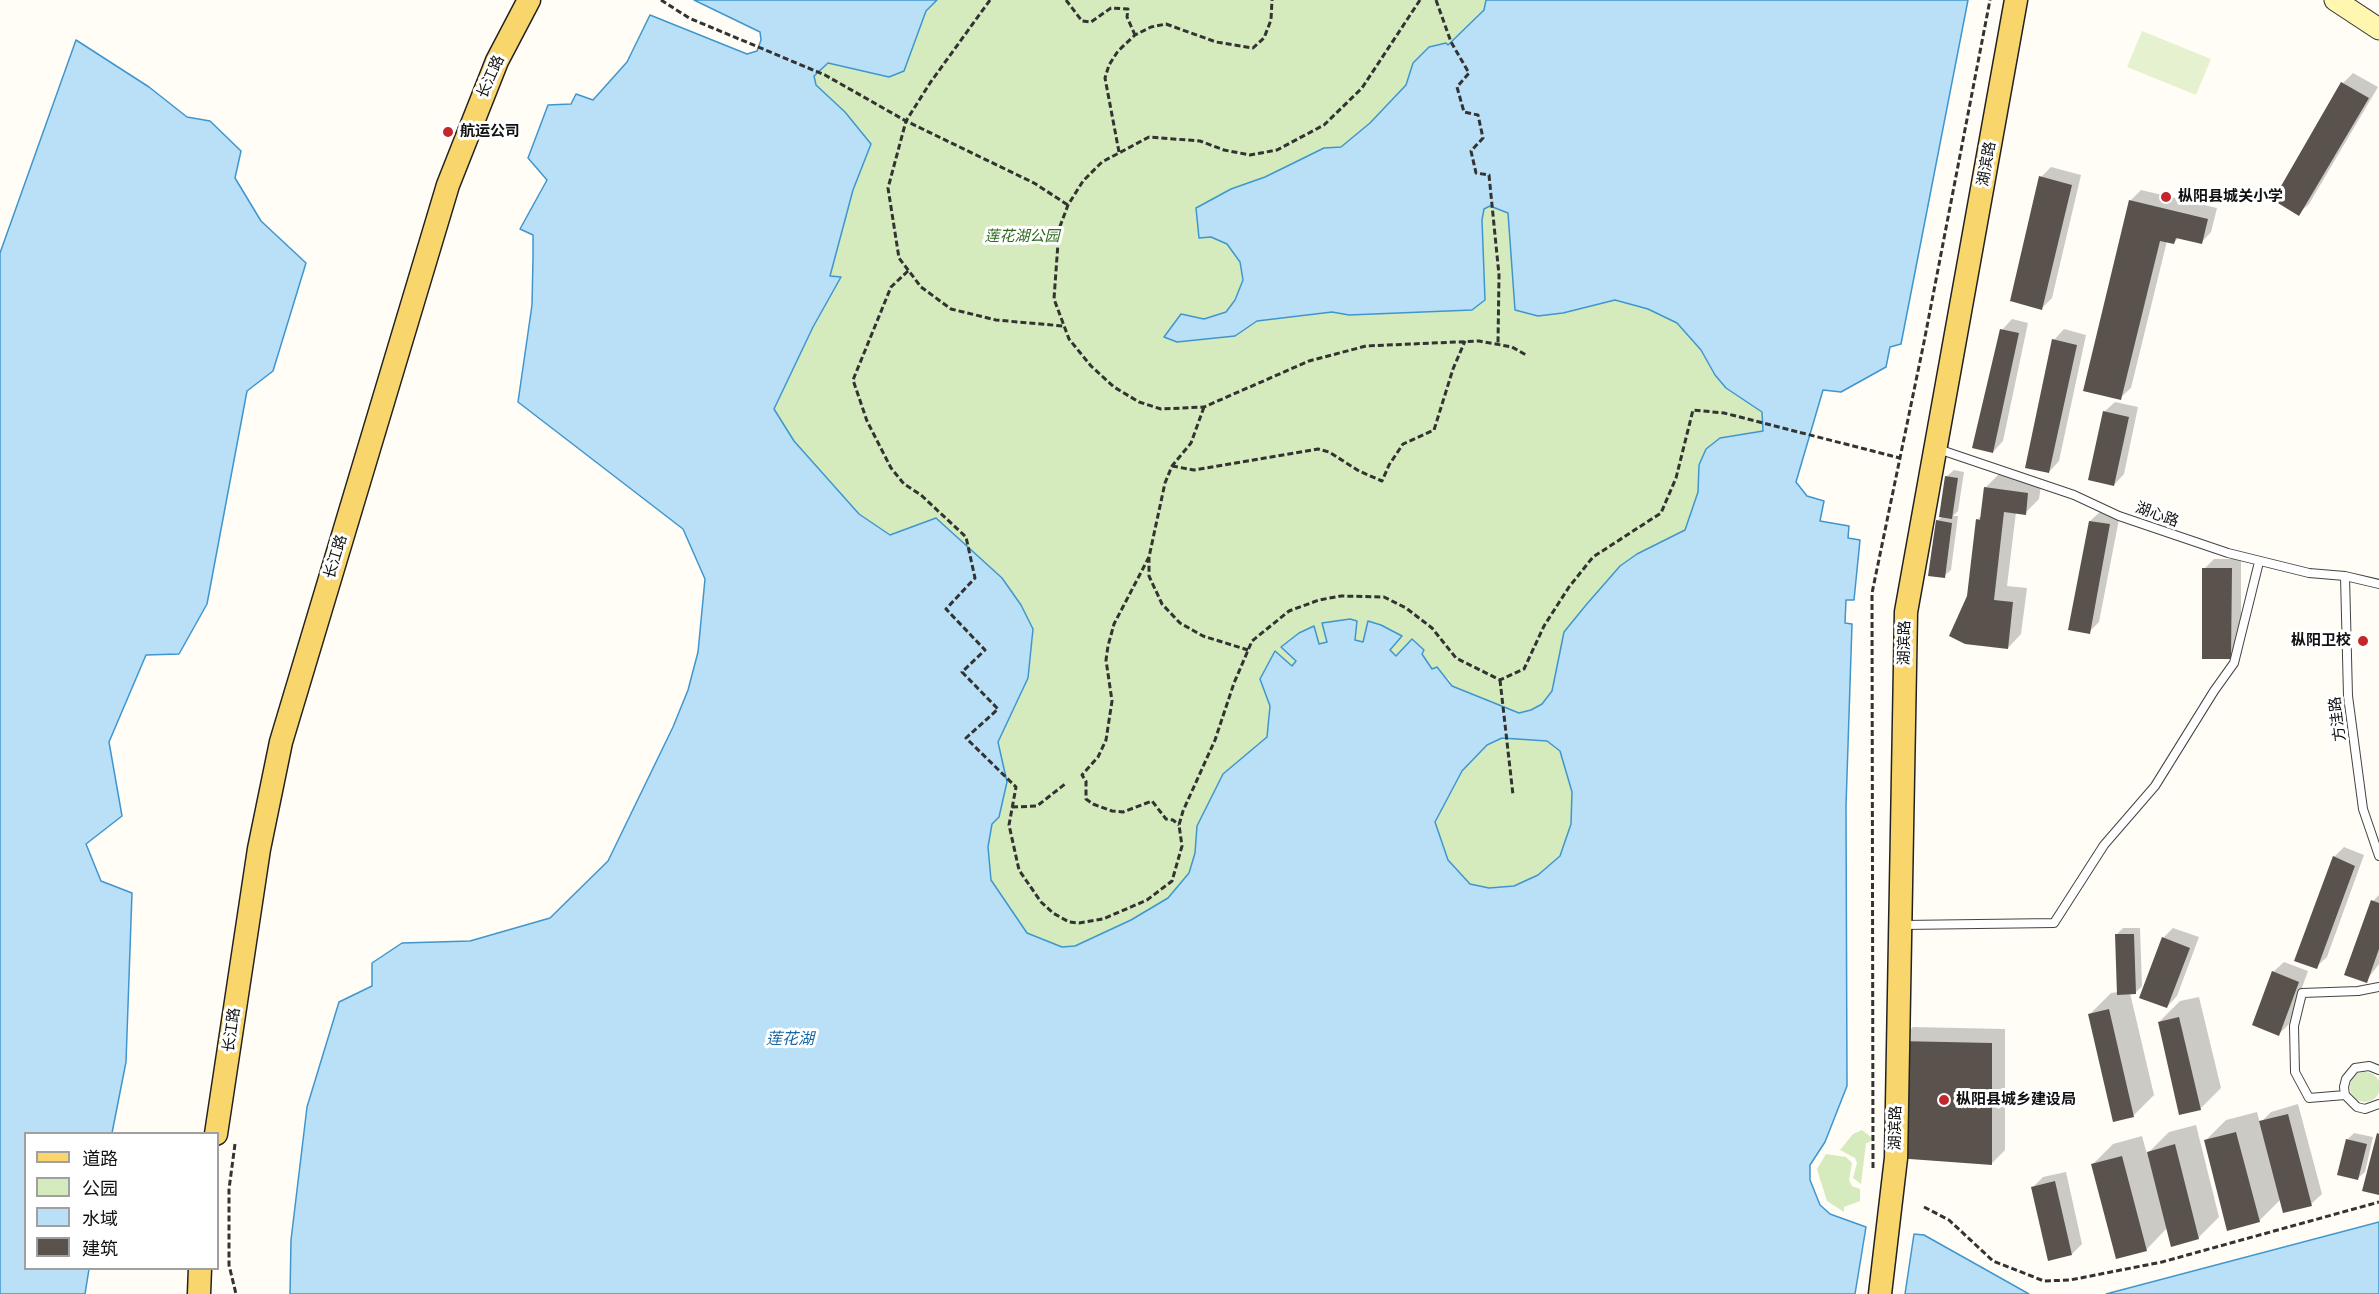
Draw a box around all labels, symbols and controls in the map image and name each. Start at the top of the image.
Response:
street label: 长江路 [474,53,508,101]
place label: 航运公司 [460,123,520,141]
marker: 航运公司 [441,125,455,139]
street label: 湖滨路 [1974,140,2000,188]
place label: 枞阳县城关小学 [2178,188,2283,206]
marker: 枞阳县城关小学 [2159,190,2173,204]
park label: 莲花湖公园 [985,228,1059,246]
street label: 湖心路 [2133,499,2181,531]
street label: 长江路 [321,533,351,581]
street label: 湖滨路 [1896,620,1914,666]
place label: 枞阳卫校 [2291,632,2351,650]
marker: 枞阳卫校 [2356,634,2370,648]
street label: 方洼路 [2326,696,2350,742]
street label: 长江路 [220,1006,244,1054]
water label: 莲花湖 [766,1029,814,1049]
place label: 枞阳县城乡建设局 [1956,1091,2076,1109]
marker: 枞阳县城乡建设局 [1937,1093,1951,1107]
street label: 湖滨路 [1887,1105,1905,1151]
legend [24,1132,219,1270]
text: 道路 [82,1148,118,1170]
text: 公园 [82,1178,118,1200]
text: 水域 [82,1208,118,1230]
text: 建筑 [82,1238,118,1260]

